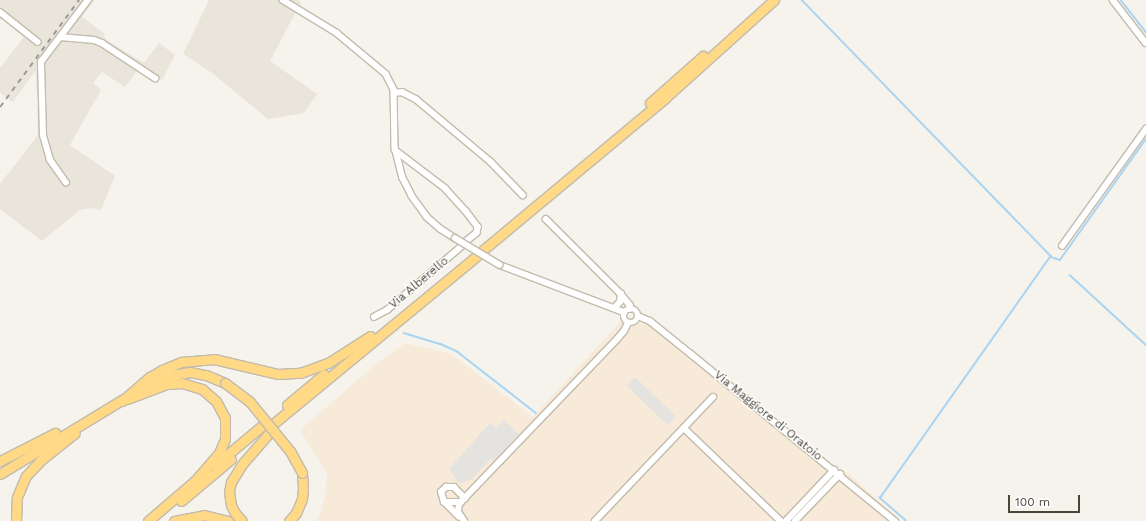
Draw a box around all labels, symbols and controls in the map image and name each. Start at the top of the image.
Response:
street label: Via Alberello [386,254,452,312]
street label: Via Maggiore di Oratoio [711,368,825,464]
scale bar [1010,487,1082,513]
text: 100 m [1015,495,1050,509]

